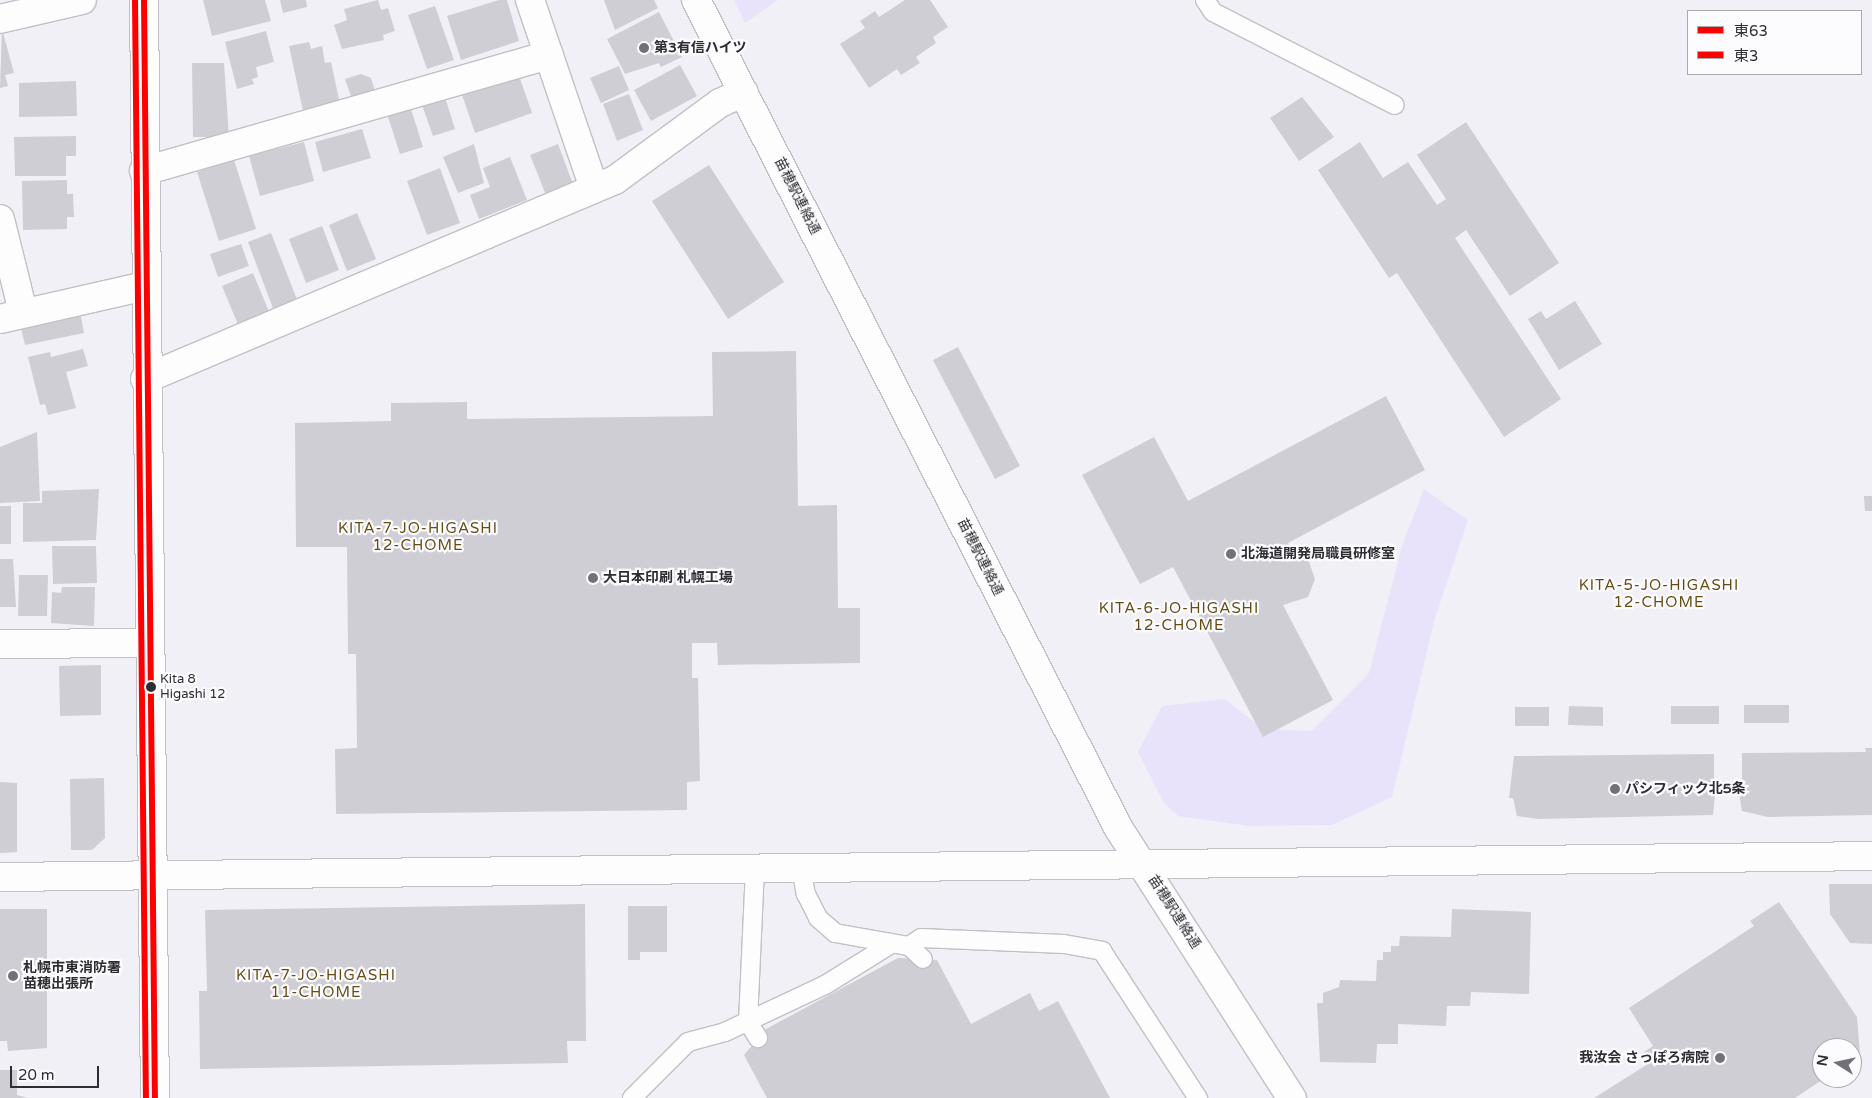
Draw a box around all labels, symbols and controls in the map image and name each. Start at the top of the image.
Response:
legend [1687,10,1862,75]
text: 東63 [1734,22,1768,40]
place label: 第3有信ハイツ [654,40,747,56]
marker: 第3有信ハイツ [638,42,650,54]
text: 東3 [1734,47,1758,65]
street label: 苗穂駅連絡通 [770,155,824,237]
street label: 苗穂駅連絡通 [953,516,1007,598]
district label: KITA-7-JO-HIGASHI 12-CHOME [336,519,500,554]
place label: 北海道開発局職員研修室 [1241,546,1395,562]
marker: 北海道開発局職員研修室 [1225,548,1237,560]
place label: 大日本印刷 札幌工場 [603,570,733,586]
marker: 大日本印刷 札幌工場 [587,572,599,584]
district label: KITA-5-JO-HIGASHI 12-CHOME [1577,576,1741,611]
district label: KITA-6-JO-HIGASHI 12-CHOME [1097,599,1261,634]
place label: Kita 8 Higashi 12 [160,672,226,703]
marker: Kita 8 Higashi 12 [146,682,156,692]
place label: パシフィック北5条 [1625,781,1746,797]
marker: パシフィック北5条 [1609,783,1621,795]
street label: 苗穂駅連絡通 [1144,872,1204,952]
place label: 札幌市東消防署 苗穂出張所 [23,960,121,992]
district label: KITA-7-JO-HIGASHI 11-CHOME [234,966,398,1001]
marker: 札幌市東消防署 苗穂出張所 [7,970,19,982]
north arrow [1812,1038,1862,1088]
place label: 我汝会 さっぽろ病院 [1579,1050,1709,1066]
marker: 我汝会 さっぽろ病院 [1713,1051,1727,1065]
text: N [1813,1053,1832,1067]
scale bar [12,1056,101,1088]
text: 20 m [18,1066,55,1084]

